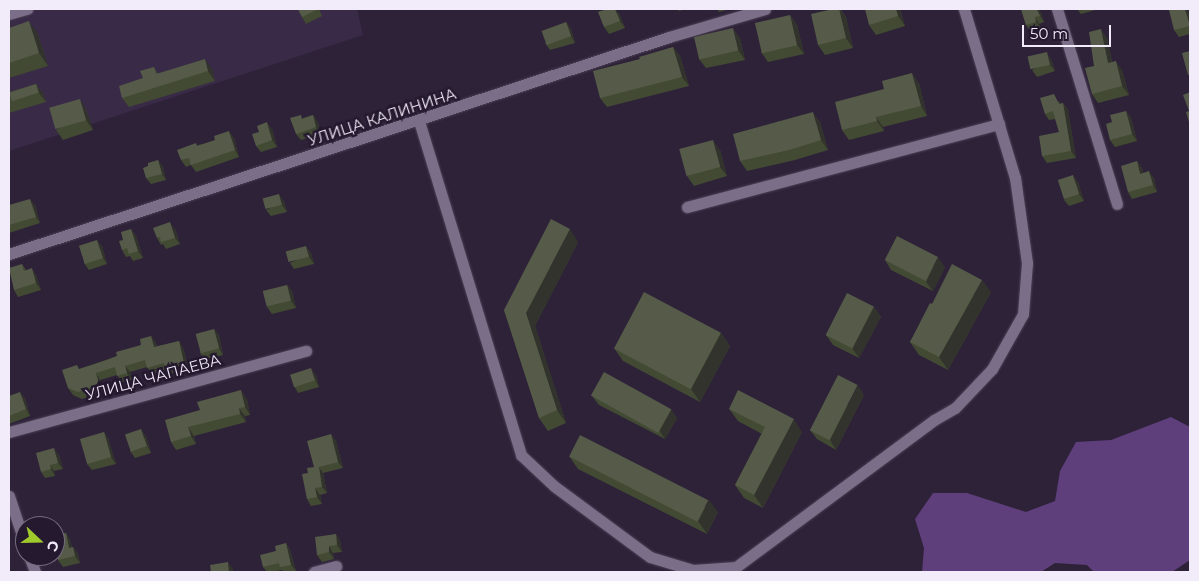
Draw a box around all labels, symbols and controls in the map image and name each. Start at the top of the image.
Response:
scale bar [1024,15,1113,47]
text: 50 m [1030,24,1068,43]
street label: УЛИЦА КАЛИНИНА [306,84,458,150]
street label: УЛИЦА ЧАПАЕВА [83,350,223,404]
north arrow [15,516,65,566]
text: С [43,538,63,554]

